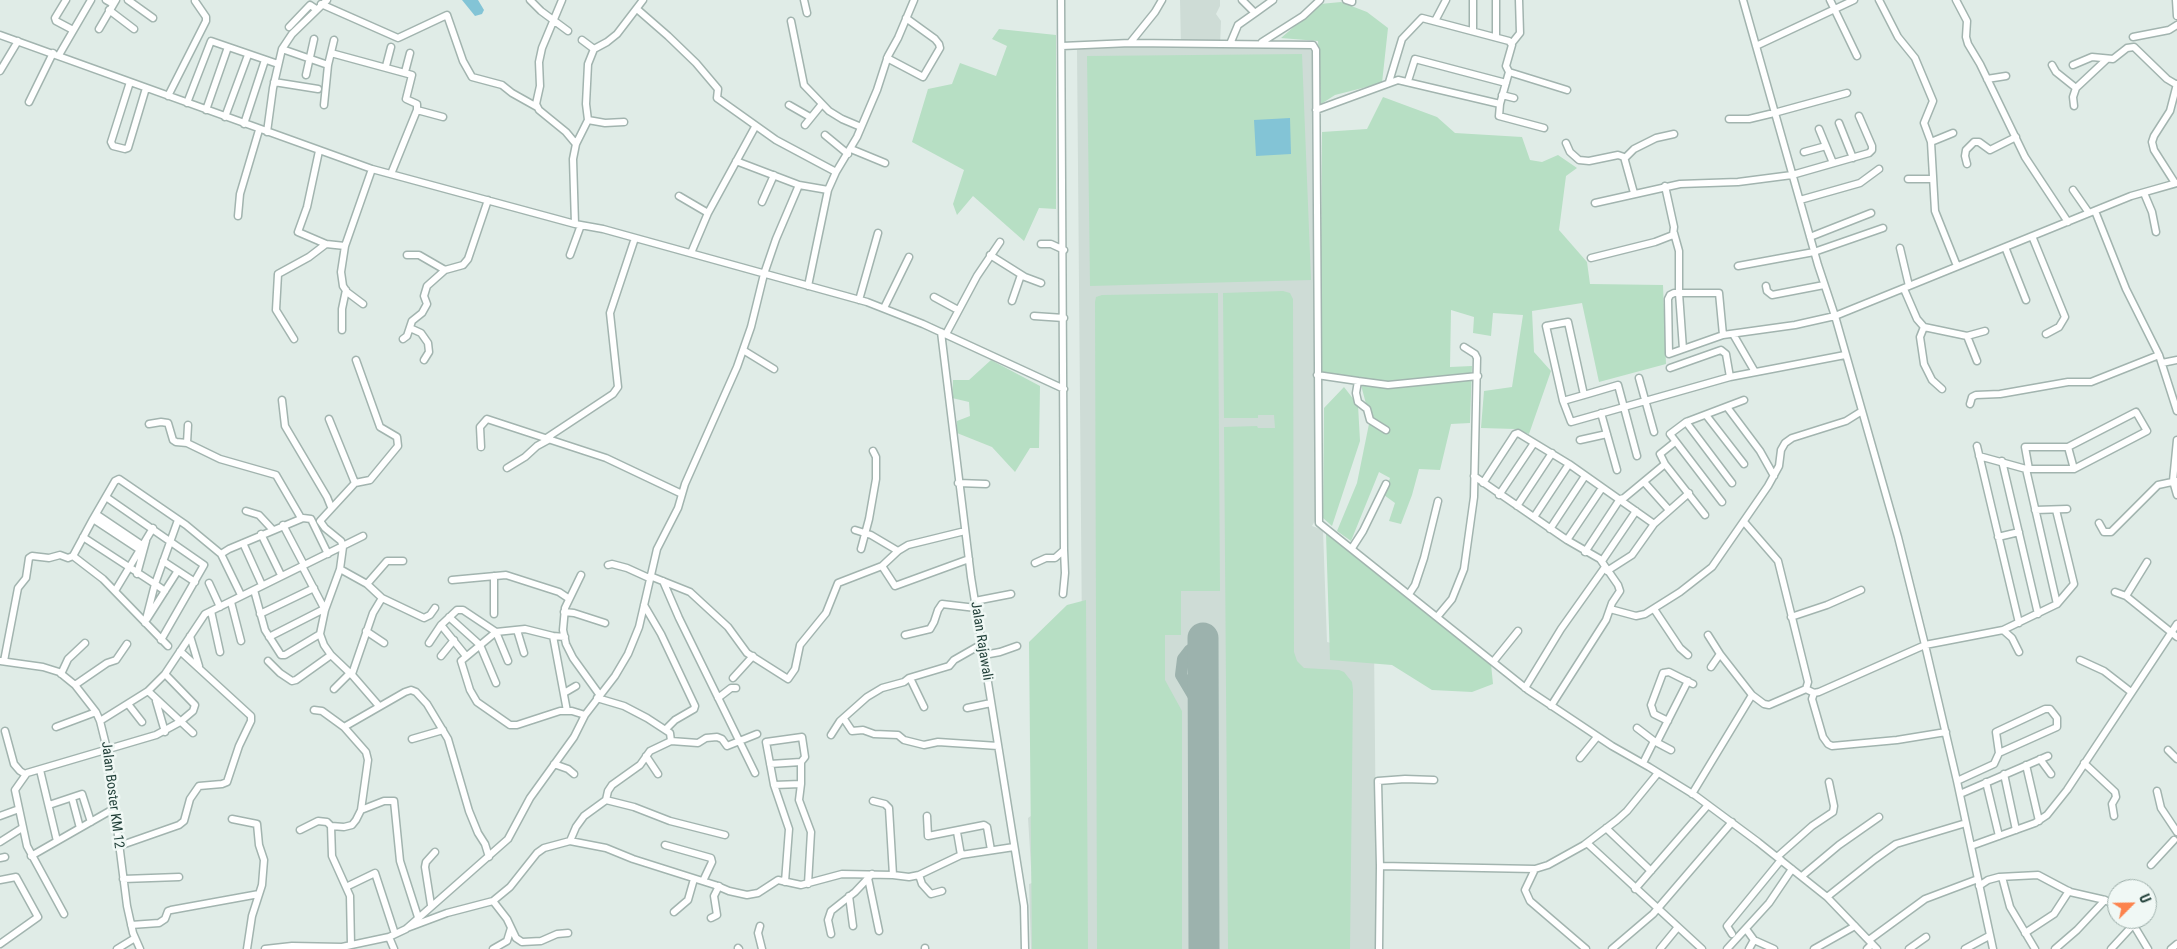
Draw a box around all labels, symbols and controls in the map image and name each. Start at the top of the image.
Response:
street label: Jalan Rajawali [966,600,996,682]
street label: Jalan Boster KM 12 [97,740,127,850]
north arrow [2107,879,2157,929]
text: U [2136,892,2154,905]

